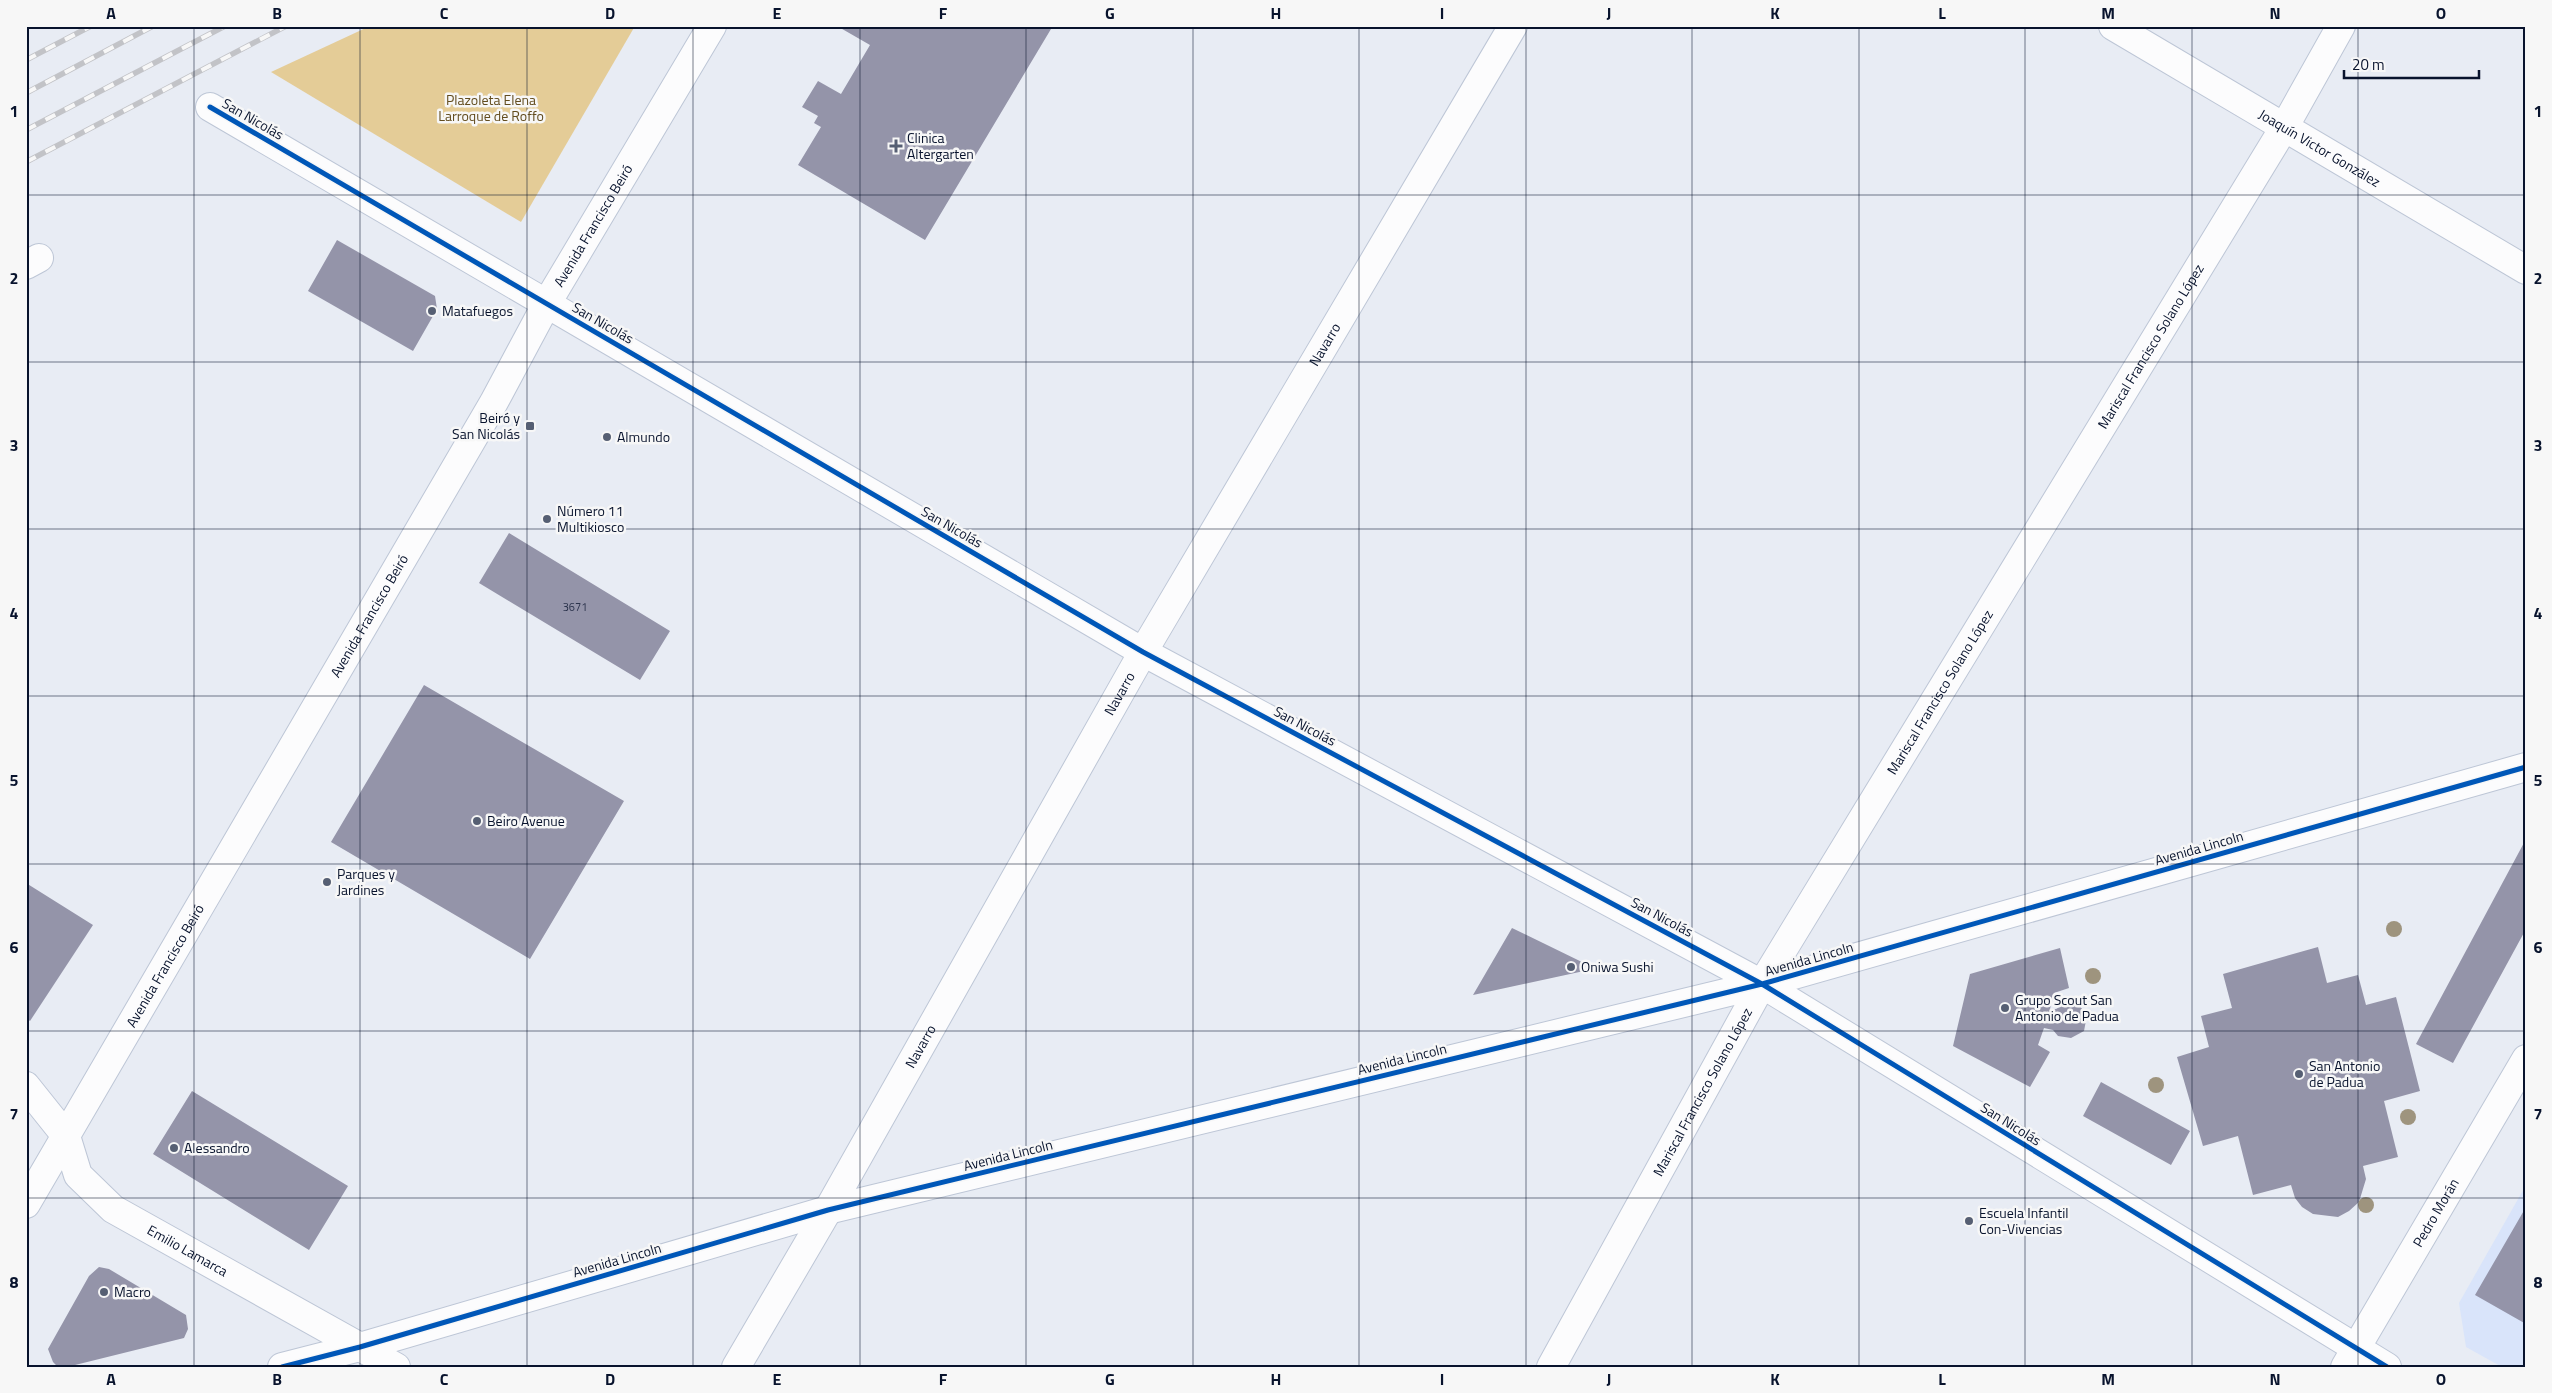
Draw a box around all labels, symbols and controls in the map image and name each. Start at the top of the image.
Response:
text: A [106,1,116,25]
text: B [272,1,282,25]
text: C [440,1,449,25]
text: D [605,1,615,25]
text: E [773,1,782,25]
text: F [939,1,948,25]
text: G [1105,1,1115,25]
text: H [1271,1,1281,25]
text: I [1440,1,1444,25]
text: J [1607,1,1611,25]
text: K [1770,1,1780,25]
text: L [1938,1,1946,25]
text: M [2101,1,2115,25]
text: N [2269,1,2281,25]
text: O [2436,1,2446,25]
scale bar [2344,48,2480,80]
text: 20 m [2352,53,2385,76]
park label: Plazoleta Elena Larroque de Roffo [438,89,544,126]
street label: San Nicolás [219,92,288,145]
text: 1 [10,99,18,123]
text: 1 [2534,99,2542,123]
street label: Joaquín Victor González [2255,103,2385,192]
place label: Clinica Altergarten [907,127,974,164]
marker: Clinica Altergarten [889,139,903,153]
street label: Avenida Francisco Beiró [548,160,637,291]
street label: Mariscal Francisco Solano López [2092,260,2209,433]
text: 2 [10,266,18,290]
text: 2 [2534,266,2542,290]
street label: San Nicolás [569,296,638,349]
place label: Matafuegos [442,300,513,321]
marker: Matafuegos [426,305,438,317]
street label: Navarro [1303,319,1345,370]
place label: Beiró y San Nicolás [452,407,520,444]
marker: Beiró y San Nicolás [524,420,536,432]
place label: Almundo [617,426,670,447]
marker: Almundo [601,431,613,443]
text: 3 [10,433,18,457]
text: 3 [2534,433,2542,457]
place label: Número 11 Multikiosco [557,500,625,537]
street label: San Nicolás [918,500,987,553]
marker: Número 11 Multikiosco [541,513,553,525]
street label: Avenida Francisco Beiró [325,550,413,681]
house number: 3671 [563,599,587,615]
text: 4 [10,601,19,625]
text: 4 [2534,601,2543,625]
street label: Mariscal Francisco Solano López [1881,606,1998,778]
street label: Navarro [1098,668,1140,719]
street label: San Nicolás [1270,700,1340,751]
text: 5 [10,768,19,792]
text: 5 [2534,768,2543,792]
place label: Beiro Avenue [487,810,565,831]
marker: Beiro Avenue [471,815,483,827]
street label: Avenida Lincoln [2152,825,2246,870]
place label: Parques y Jardines [337,863,395,900]
marker: Parques y Jardines [321,876,333,888]
street label: San Nicolás [1627,891,1697,942]
street label: Avenida Francisco Beiró [120,900,209,1031]
text: 6 [10,935,19,959]
text: 6 [2534,935,2543,959]
street label: Avenida Lincoln [1762,936,1856,981]
place label: Oniwa Sushi [1581,956,1654,977]
marker: Oniwa Sushi [1565,961,1577,973]
place label: Grupo Scout San Antonio de Padua [2015,989,2119,1026]
marker: Grupo Scout San Antonio de Padua [1999,1002,2011,1014]
street label: Mariscal Francisco Solano López [1647,1004,1757,1180]
street label: Navarro [899,1020,941,1072]
street label: Avenida Lincoln [1355,1037,1449,1080]
place label: San Antonio de Padua [2309,1055,2380,1092]
marker: San Antonio de Padua [2293,1068,2305,1080]
street label: San Nicolás [1977,1097,2046,1150]
text: 7 [10,1102,18,1126]
text: 7 [2534,1102,2542,1126]
street label: Avenida Lincoln [961,1133,1055,1176]
place label: Alessandro [184,1137,250,1158]
marker: Alessandro [168,1142,180,1154]
street label: Pedro Morán [2407,1174,2464,1251]
place label: Escuela Infantil Con-Vivencias [1979,1202,2069,1239]
marker: Escuela Infantil Con-Vivencias [1963,1215,1975,1227]
street label: Emilio Lamarca [144,1219,232,1281]
street label: Avenida Lincoln [570,1237,664,1282]
text: 8 [10,1270,19,1294]
text: 8 [2534,1270,2543,1294]
place label: Macro [114,1281,151,1302]
marker: Macro [98,1286,110,1298]
text: A [106,1367,116,1391]
text: B [272,1367,282,1391]
text: C [440,1367,449,1391]
text: D [605,1367,615,1391]
text: E [773,1367,782,1391]
text: F [939,1367,948,1391]
text: G [1105,1367,1115,1391]
text: H [1271,1367,1281,1391]
text: I [1440,1367,1444,1391]
text: J [1607,1367,1611,1391]
text: K [1770,1367,1780,1391]
text: L [1938,1367,1946,1391]
text: M [2101,1367,2115,1391]
text: N [2269,1367,2281,1391]
text: O [2436,1367,2446,1391]

